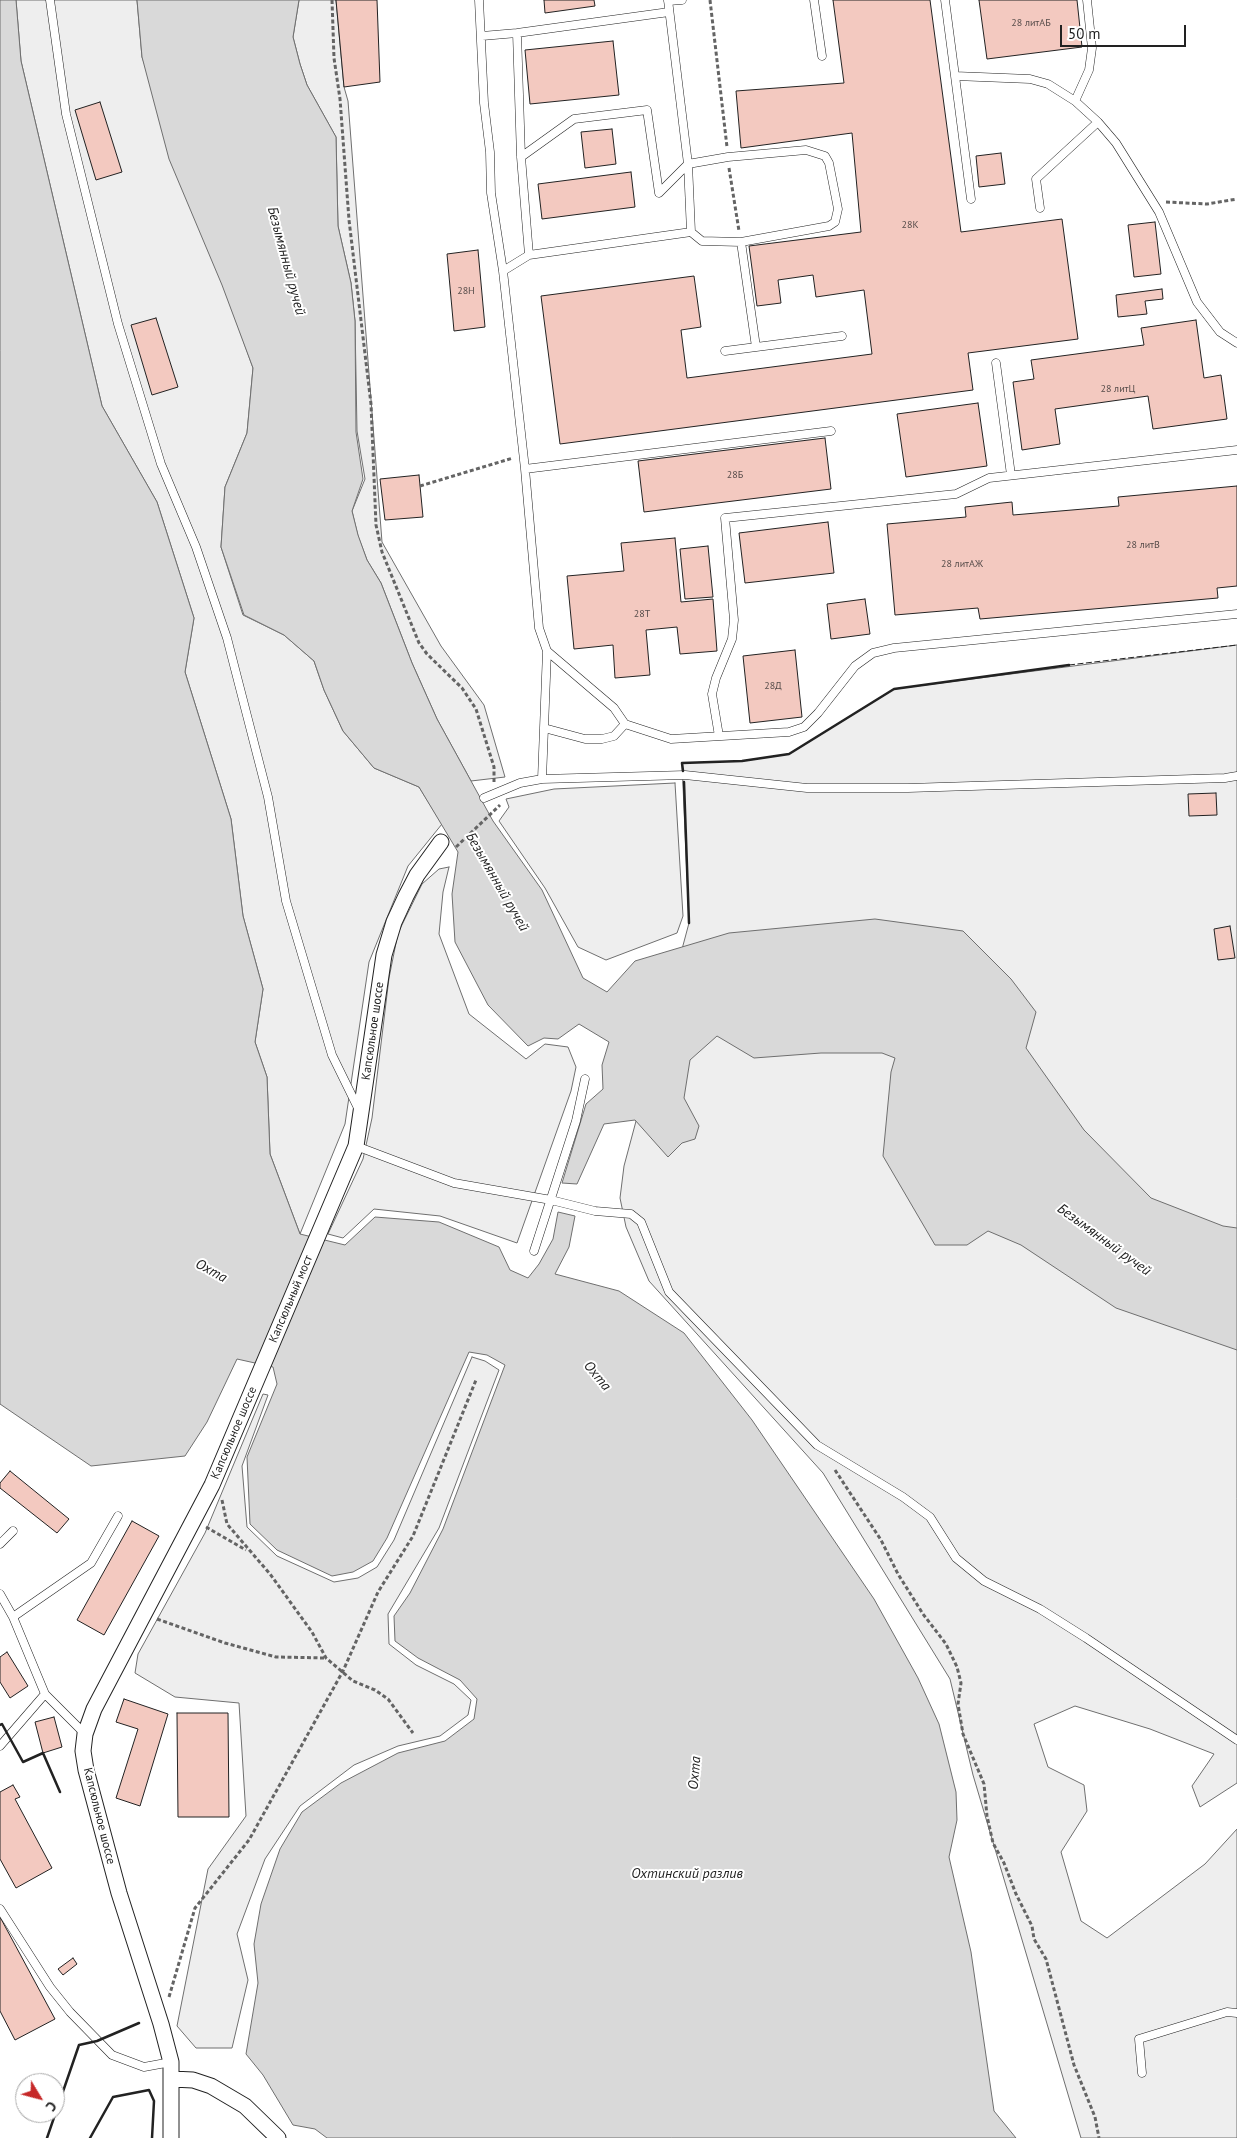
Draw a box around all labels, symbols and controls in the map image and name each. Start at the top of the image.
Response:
scale bar [1062,15,1188,47]
house number: 28 литАБ [1011,17,1051,29]
text: 50 m [1068,24,1101,43]
water label: Безымянный ручей [263,205,309,317]
house number: 28К [902,219,918,231]
house number: 28Н [457,285,475,297]
house number: 28 литЦ [1101,383,1135,395]
house number: 28Б [727,469,743,481]
house number: 28 литВ [1126,539,1160,551]
house number: 28 литАЖ [941,558,983,570]
house number: 28Т [634,608,650,620]
house number: 28Д [764,680,782,692]
water label: Безымянный ручей [462,830,532,934]
street label: Капсюльное шоссе [359,981,387,1081]
water label: Безымянный ручей [1054,1200,1154,1280]
street label: Капсюльный мост [266,1253,316,1345]
water label: Охта [192,1256,230,1286]
water label: Охта [580,1358,614,1394]
street label: Капсюльное шоссе [208,1385,260,1481]
water label: Охта [685,1756,705,1790]
street label: Капсюльное шоссе [80,1766,118,1866]
water label: Охтинский разлив [631,1866,743,1882]
north arrow [15,2073,65,2123]
text: С [42,2098,61,2115]

